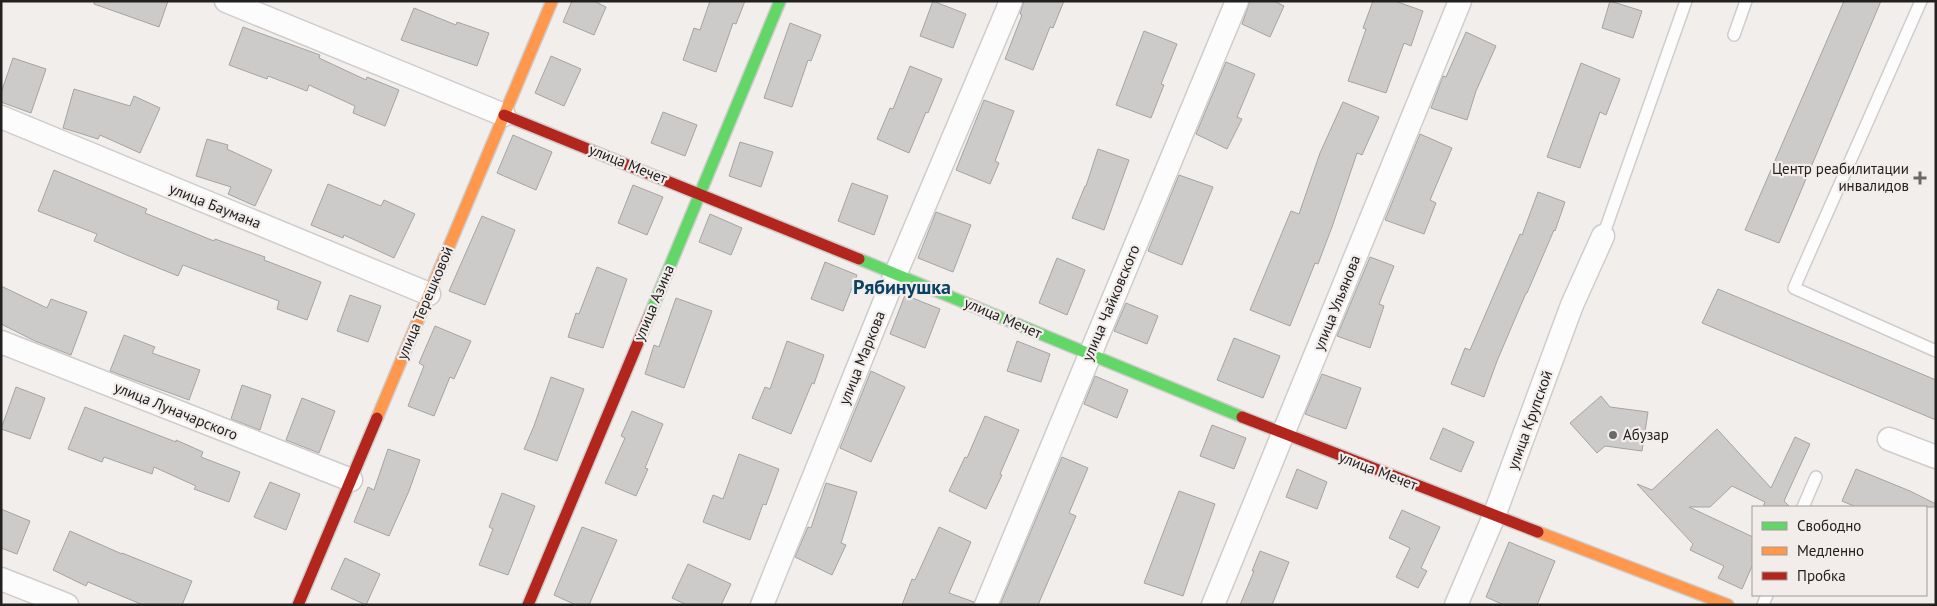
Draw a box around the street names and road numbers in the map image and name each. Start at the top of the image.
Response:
street label: улица Мечет [586,139,670,188]
street label: улица Баумана [166,178,264,233]
street label: улица Чайковского [1077,242,1144,364]
street label: улица Терешковой [392,243,457,362]
street label: улица Ульянова [1309,252,1364,353]
street label: улица Азина [629,262,678,344]
street label: улица Мечет [961,293,1045,342]
street label: улица Маркова [834,308,889,408]
street label: улица Крупской [1503,368,1556,472]
street label: улица Луначарского [111,377,241,444]
street label: улица Мечет [1336,447,1420,494]

